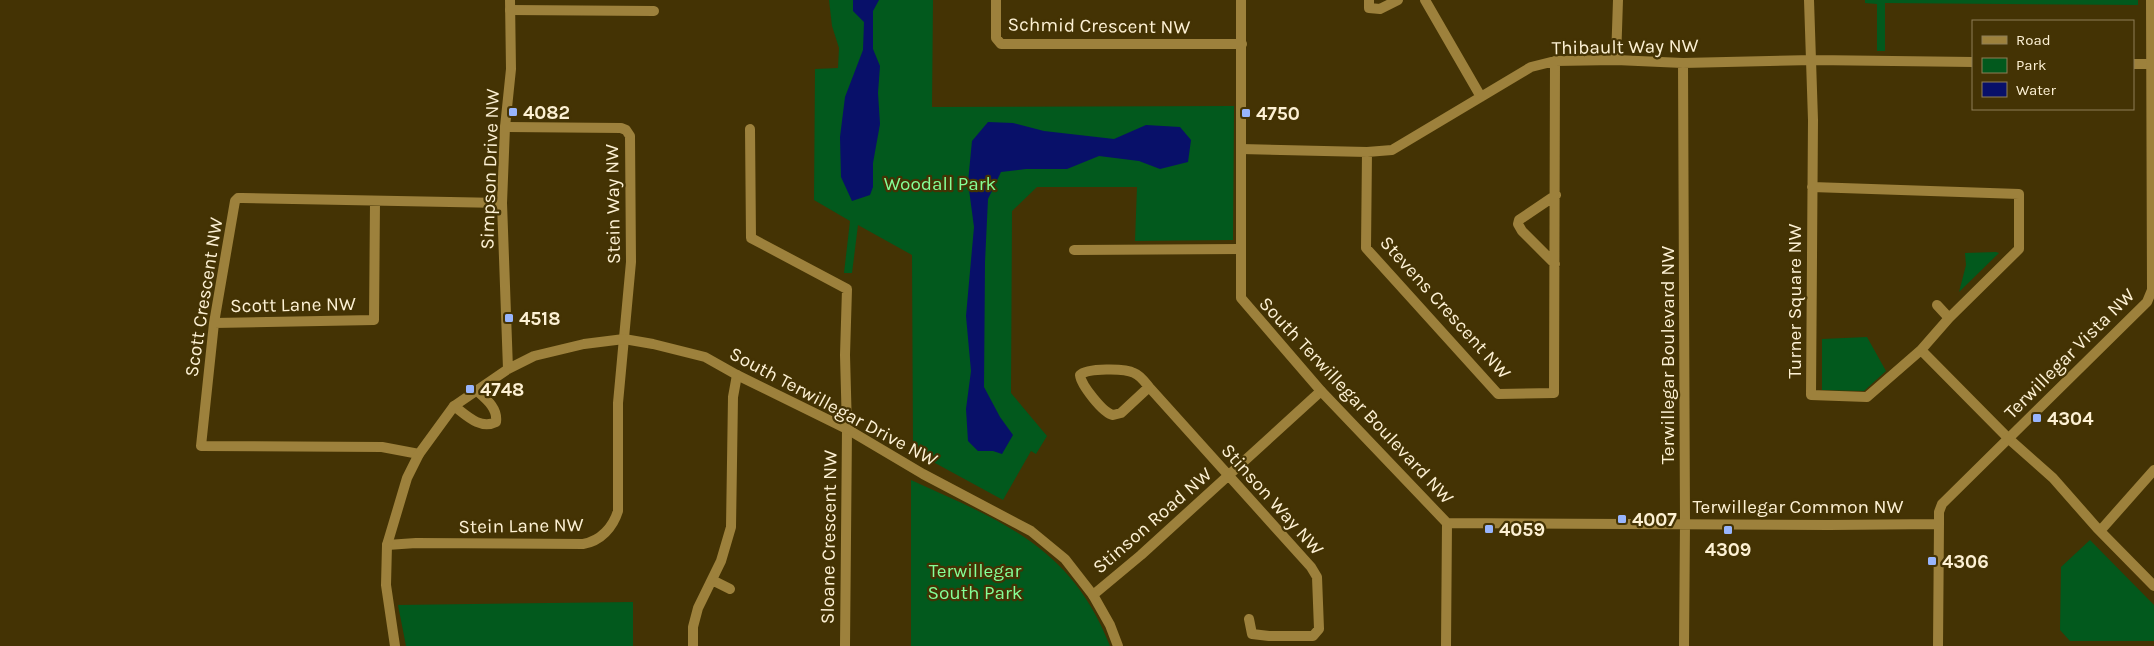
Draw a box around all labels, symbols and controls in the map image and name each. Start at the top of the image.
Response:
street label: Schmid Crescent NW [1007,13,1191,39]
legend [1972,20,2134,110]
text: Road [2016,31,2051,49]
street label: Thibault Way NW [1551,35,1699,59]
text: Park [2016,56,2046,74]
text: Water [2016,81,2057,99]
street label: Simpson Drive NW [476,88,504,250]
place label: 4082 [523,102,570,124]
place label: 4750 [1256,103,1300,125]
marker: 4082 [507,106,519,118]
marker: 4750 [1240,107,1252,119]
street label: Stein Way NW [601,144,625,264]
park label: Woodall Park [884,173,997,195]
street label: Scott Crescent NW [180,216,227,379]
street label: Turner Square NW [1784,224,1806,378]
street label: Stevens Crescent NW [1375,232,1515,384]
street label: Terwillegar Boulevard NW [1657,246,1679,464]
street label: Terwillegar Vista NW [2000,284,2140,424]
street label: Scott Lane NW [230,293,356,317]
street label: South Terwillegar Boulevard NW [1254,293,1458,509]
place label: 4518 [519,308,560,330]
marker: 4518 [503,312,515,324]
street label: South Terwillegar Drive NW [726,343,941,471]
place label: 4748 [480,379,524,401]
marker: 4748 [464,383,476,395]
place label: 4304 [2047,408,2094,430]
marker: 4304 [2031,412,2043,424]
street label: Stinson Way NW [1216,439,1328,560]
street label: Sloane Crescent NW [816,450,842,624]
street label: Stinson Road NW [1089,463,1217,578]
street label: Terwillegar Common NW [1692,496,1904,518]
place label: 4007 [1632,509,1677,531]
marker: 4007 [1616,513,1628,525]
street label: Stein Lane NW [458,514,584,538]
place label: 4059 [1499,519,1545,541]
marker: 4059 [1483,523,1495,535]
marker: 4309 [1722,524,1734,536]
place label: 4309 [1705,539,1751,561]
place label: 4306 [1942,551,1989,573]
marker: 4306 [1926,555,1938,567]
park label: Terwillegar South Park [927,560,1023,604]

